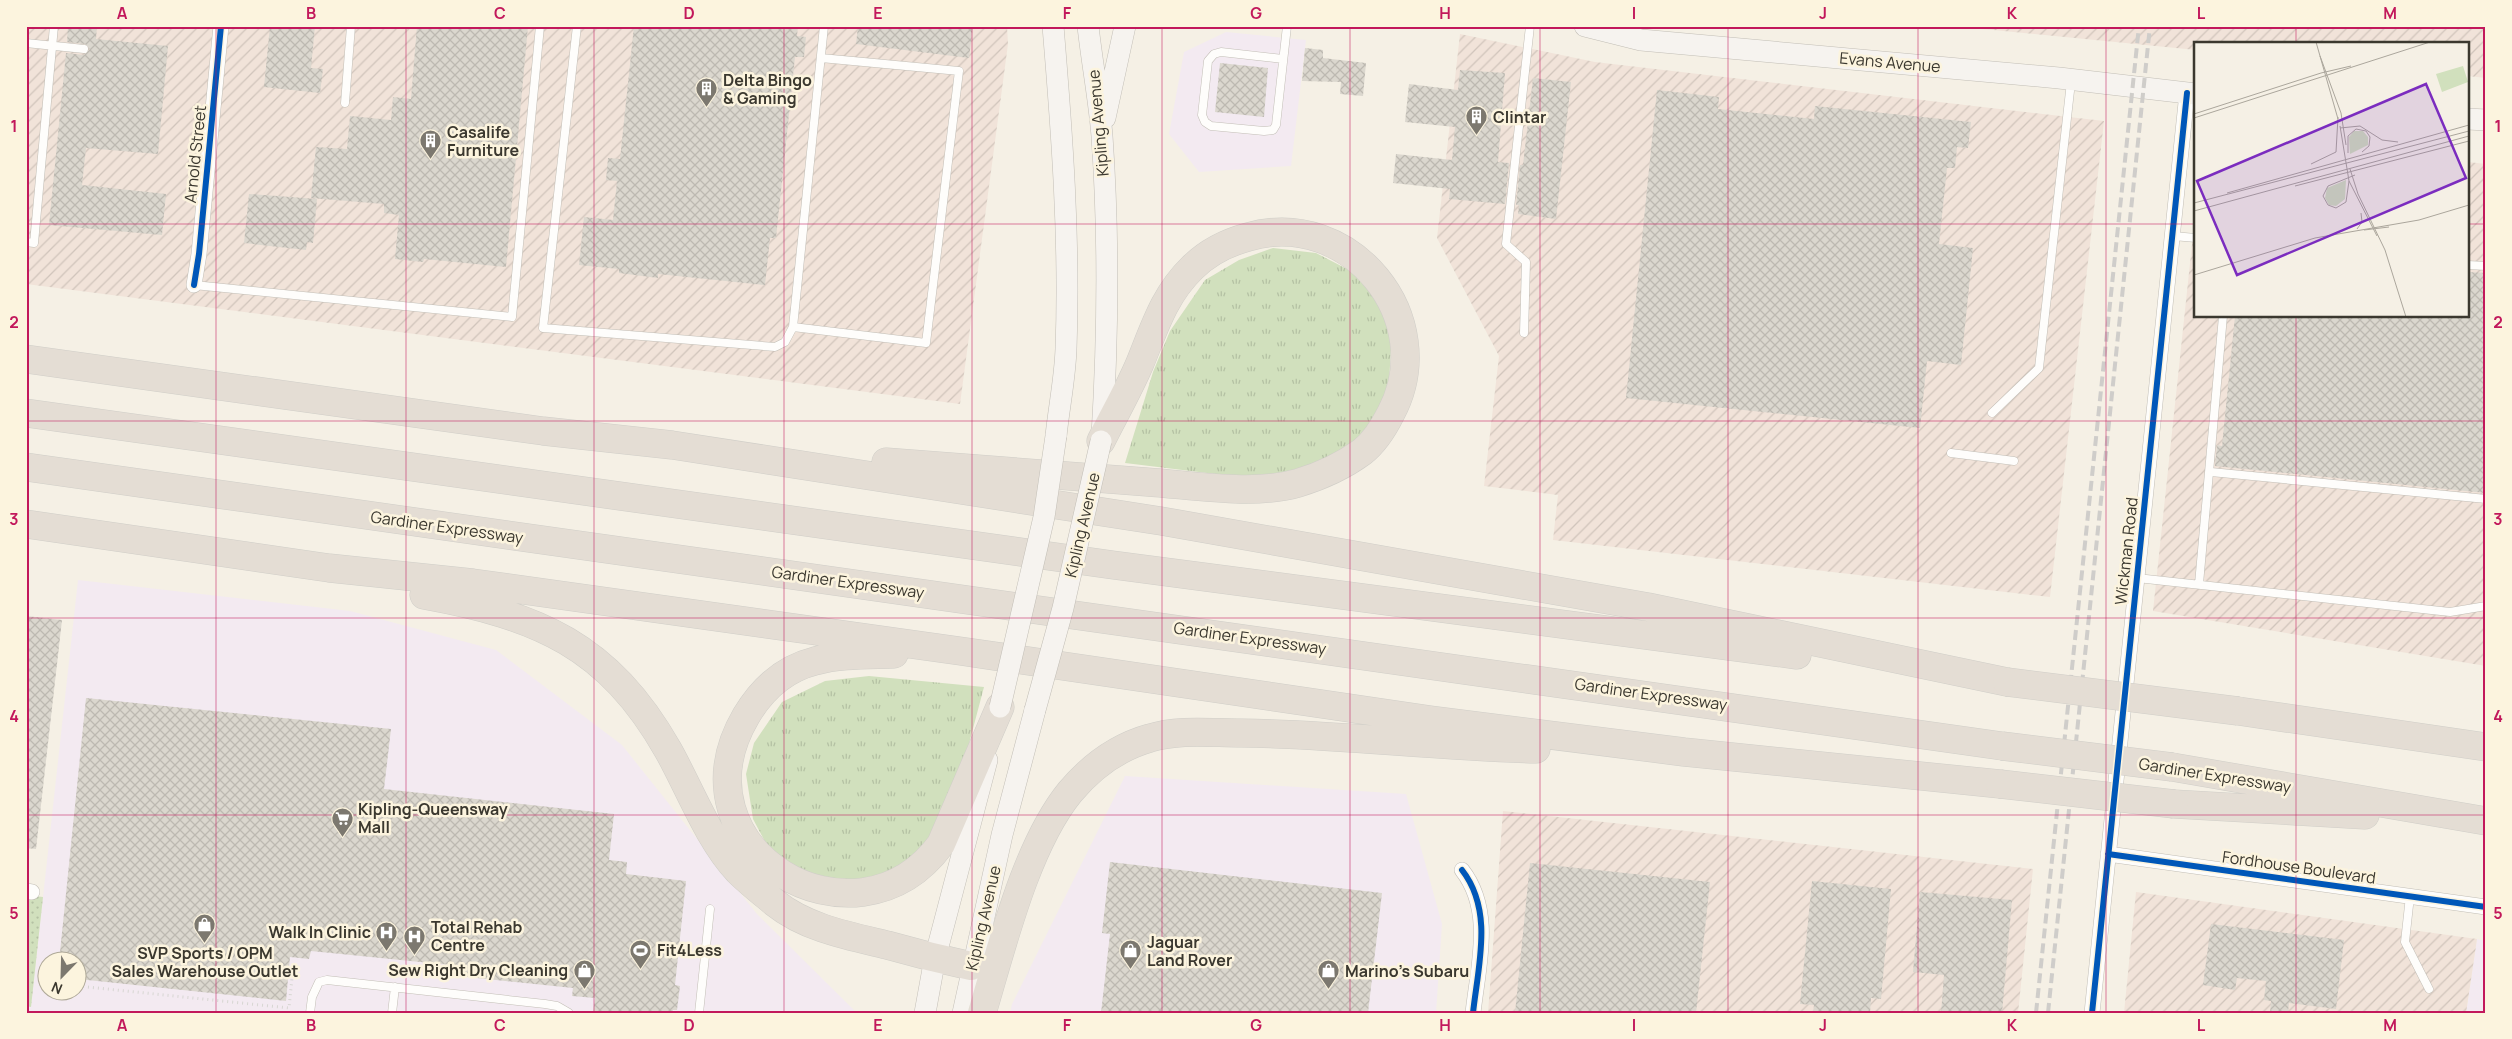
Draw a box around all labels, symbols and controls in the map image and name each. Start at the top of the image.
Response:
text: A [117,2,128,24]
text: B [306,2,316,24]
text: C [494,2,506,24]
text: D [683,2,695,24]
text: E [873,2,883,24]
text: F [1063,2,1072,24]
text: G [1250,2,1262,24]
text: H [1439,2,1451,24]
text: I [1632,2,1636,24]
text: J [1819,2,1827,24]
text: K [2007,2,2018,24]
text: L [2197,2,2206,24]
text: M [2383,2,2397,24]
inset map [2194,42,2470,318]
street label: Evans Avenue [1838,47,1942,77]
place label: Delta Bingo & Gaming [723,69,812,109]
street label: Kipling Avenue [1082,69,1114,177]
building icon: Delta Bingo & Gaming [695,77,719,108]
street label: Arnold Street [179,104,211,204]
building icon: Clintar [1465,105,1489,136]
place label: Clintar [1493,106,1546,128]
text: 1 [10,115,18,137]
text: 1 [2494,115,2502,137]
place label: Casalife Furniture [447,121,519,161]
building icon: Casalife Furniture [419,129,443,160]
text: 2 [9,311,19,333]
text: 2 [2493,311,2503,333]
street label: Kipling Avenue [1059,470,1105,580]
street label: Wickman Road [2109,496,2143,606]
street label: Gardiner Expressway [369,505,525,549]
text: 3 [9,508,19,530]
text: 3 [2493,508,2503,530]
street label: Gardiner Expressway [770,560,926,604]
street label: Gardiner Expressway [1172,616,1328,660]
street label: Gardiner Expressway [1573,672,1729,716]
text: 4 [9,705,19,727]
text: 4 [2493,705,2503,727]
street label: Gardiner Expressway [2137,752,2293,798]
place label: Kipling-Queensway Mall [358,798,508,838]
supermarket icon: Kipling-Queensway Mall [330,806,354,837]
street label: Fordhouse Boulevard [2221,845,2377,889]
street label: Kipling Avenue [960,863,1006,973]
text: 5 [9,902,19,924]
text: 5 [2493,902,2503,924]
shop icon: SVP Sports / OPM Sales Warehouse Outlet [193,912,217,943]
place label: Total Rehab Centre [431,916,523,956]
hospital icon: Walk In Clinic [375,920,399,951]
place label: Walk In Clinic [268,921,371,943]
hospital icon: Total Rehab Centre [403,924,427,955]
place label: Jaguar Land Rover [1147,931,1232,971]
sports icon: Fit4Less [629,938,653,969]
place label: Fit4Less [657,939,722,961]
shop icon: Jaguar Land Rover [1119,939,1143,970]
place label: SVP Sports / OPM Sales Warehouse Outlet [111,942,299,982]
north arrow [38,952,88,1002]
shop icon: Sew Right Dry Cleaning [572,958,596,989]
place label: Sew Right Dry Cleaning [388,959,568,981]
shop icon: Marino’s Subaru [1317,959,1341,990]
place label: Marino’s Subaru [1345,960,1469,982]
text: N [48,978,65,999]
text: A [117,1014,128,1036]
text: B [306,1014,316,1036]
text: C [494,1014,506,1036]
text: D [683,1014,695,1036]
text: E [873,1014,883,1036]
text: F [1063,1014,1072,1036]
text: G [1250,1014,1262,1036]
text: H [1439,1014,1451,1036]
text: I [1632,1014,1636,1036]
text: J [1819,1014,1827,1036]
text: K [2007,1014,2018,1036]
text: L [2197,1014,2206,1036]
text: M [2383,1014,2397,1036]

